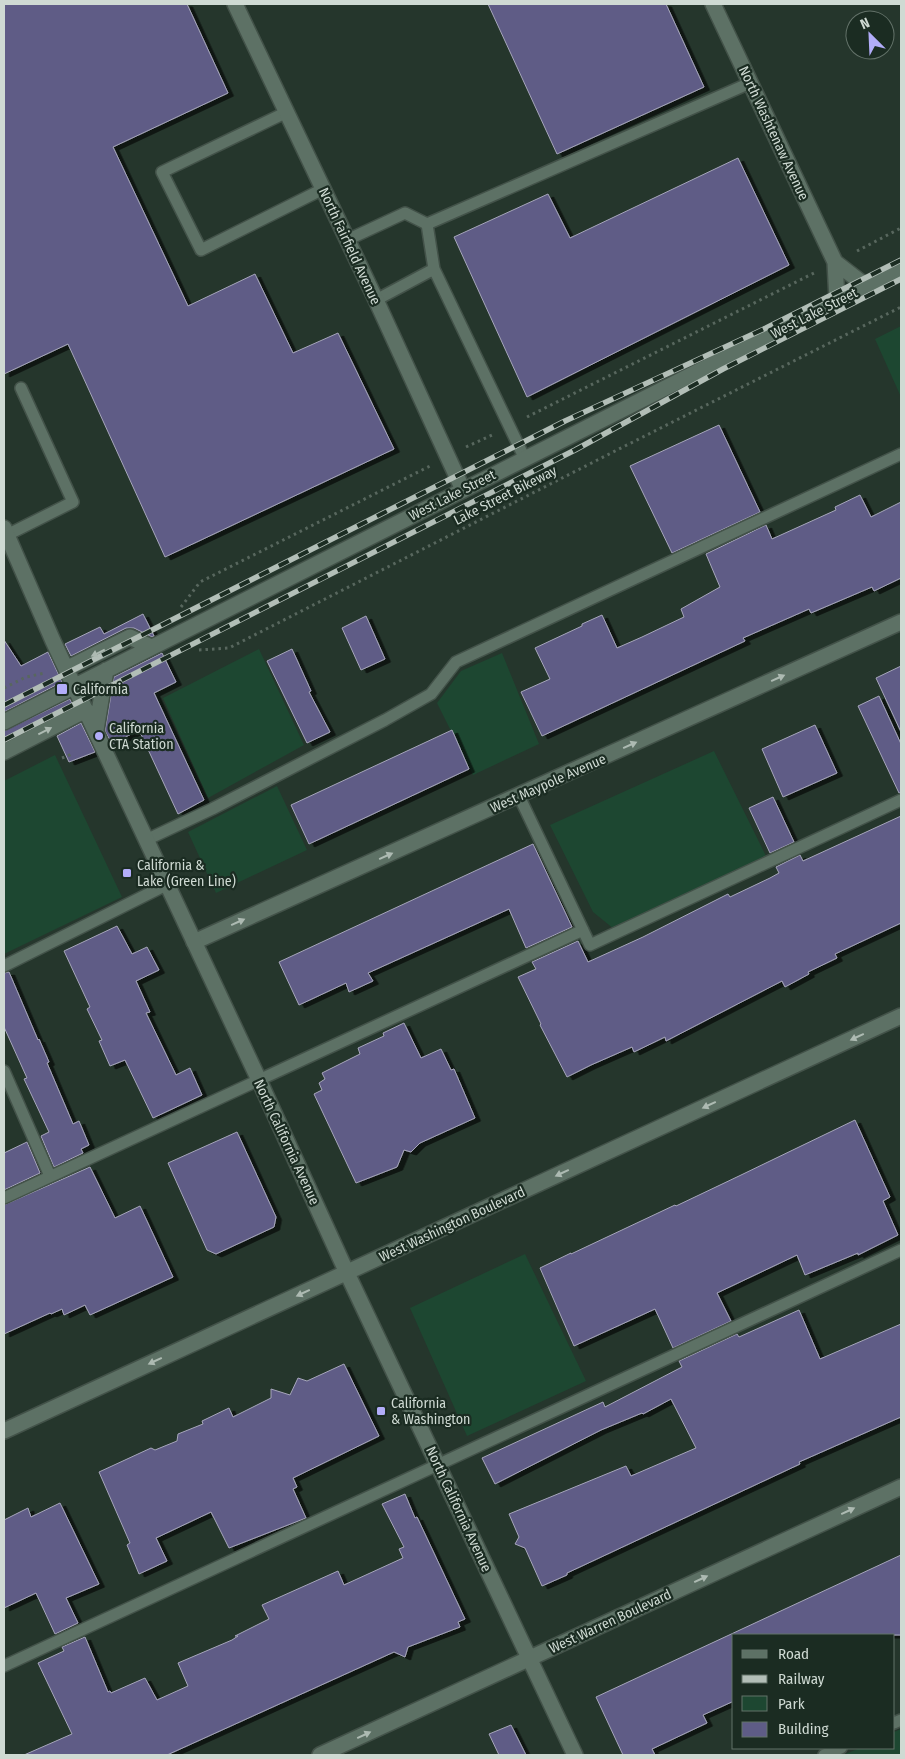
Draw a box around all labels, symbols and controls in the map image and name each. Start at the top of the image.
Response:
north arrow [845,10,895,60]
text: N [858,14,872,33]
street label: North Washtenaw Avenue [735,63,812,203]
street label: North Fairfield Avenue [315,185,384,308]
street label: West Lake Street [768,284,861,343]
street label: Lake Street Bikeway [451,462,560,529]
street label: West Lake Street [406,466,499,525]
one-way arrow [91,649,105,657]
one-way arrow [771,674,785,682]
place label: California [73,681,128,698]
marker: California [55,682,69,696]
place label: California CTA Station [109,720,174,753]
one-way arrow [38,727,52,735]
marker: California CTA Station [93,730,105,742]
one-way arrow [623,741,637,749]
street label: West Maypole Avenue [488,750,609,817]
one-way arrow [379,851,393,859]
place label: California & Lake (Green Line) [137,857,236,890]
marker: California & Lake (Green Line) [121,867,133,879]
one-way arrow [231,918,245,926]
one-way arrow [850,1033,864,1041]
street label: North California Avenue [250,1077,323,1208]
one-way arrow [702,1101,717,1109]
one-way arrow [555,1169,569,1177]
street label: West Washington Boulevard [377,1183,528,1266]
one-way arrow [296,1290,310,1298]
one-way arrow [148,1358,162,1366]
place label: California & Washington [391,1395,470,1428]
marker: California & Washington [375,1405,387,1417]
street label: North California Avenue [422,1444,495,1575]
one-way arrow [841,1507,855,1515]
one-way arrow [694,1575,708,1583]
street label: West Warren Boulevard [546,1586,674,1657]
legend [732,1634,895,1749]
text: Road [778,1645,809,1663]
text: Railway [778,1670,825,1688]
text: Park [778,1695,805,1713]
text: Building [778,1720,829,1738]
one-way arrow [357,1730,371,1738]

